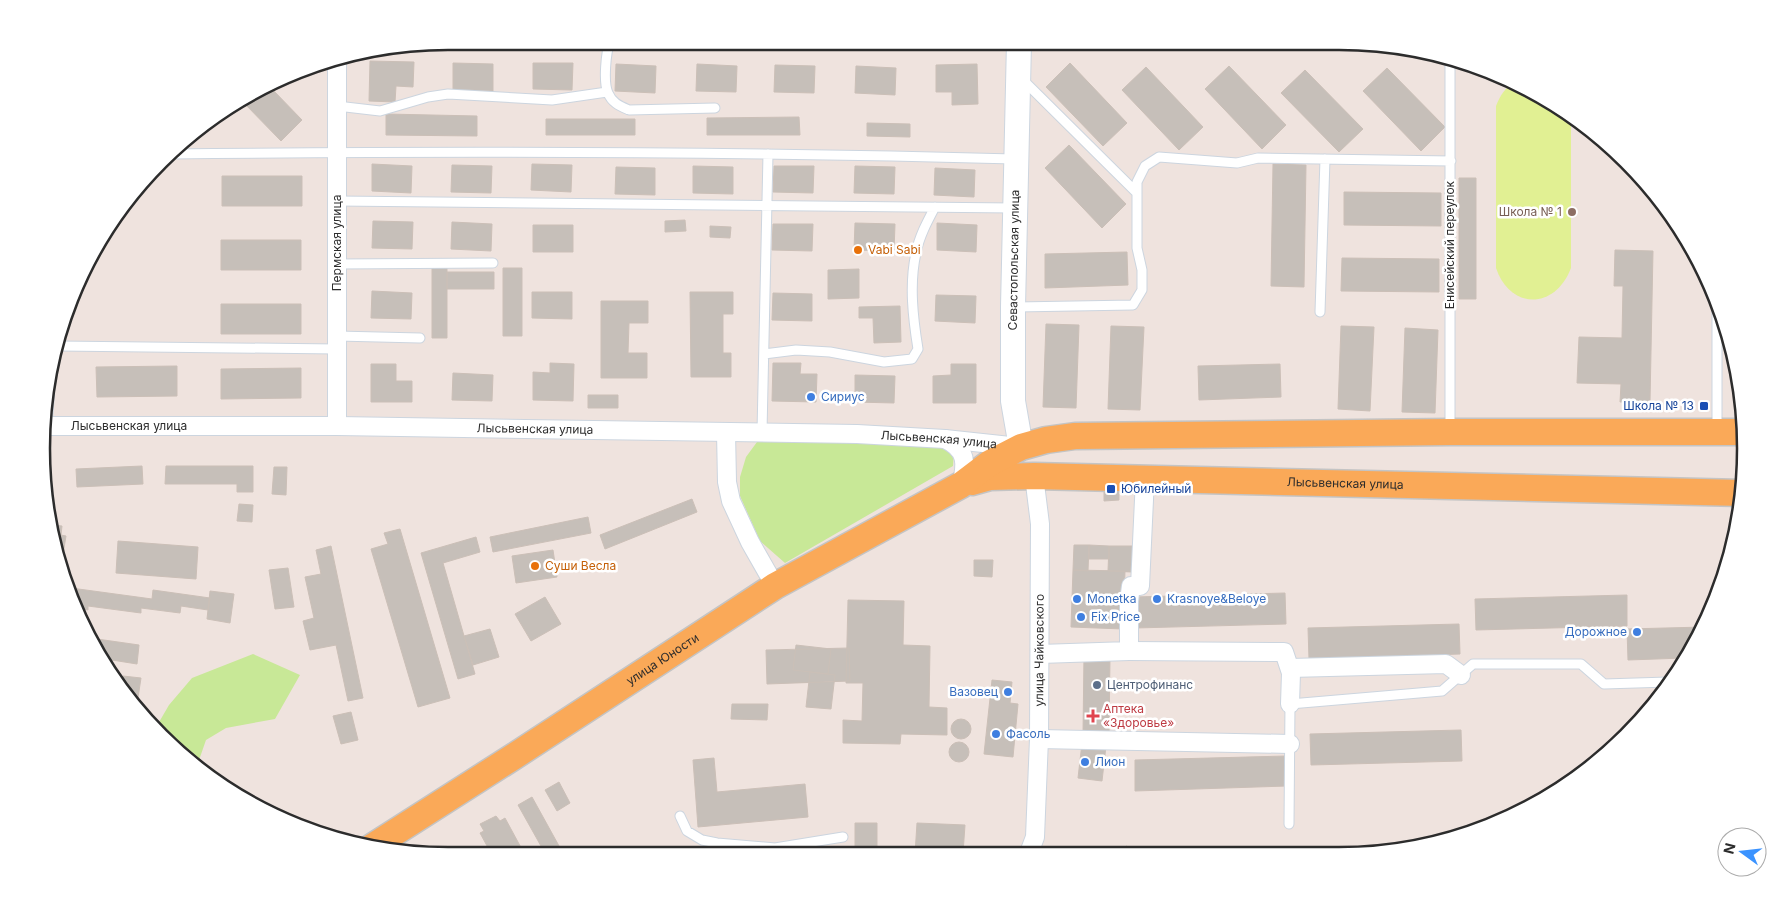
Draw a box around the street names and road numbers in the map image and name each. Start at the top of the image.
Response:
street label: Енисейский переулок [1442,180,1457,309]
street label: Севастопольская улица [1005,189,1022,331]
street label: Пермская улица [329,195,344,291]
street label: Лысьвенская улица [71,418,187,433]
street label: Лысьвенская улица [477,420,593,437]
street label: Лысьвенская улица [880,427,998,451]
street label: Лысьвенская улица [1287,474,1404,492]
street label: улица Чайковского [1031,594,1047,706]
street label: улица Юности [623,630,702,688]

